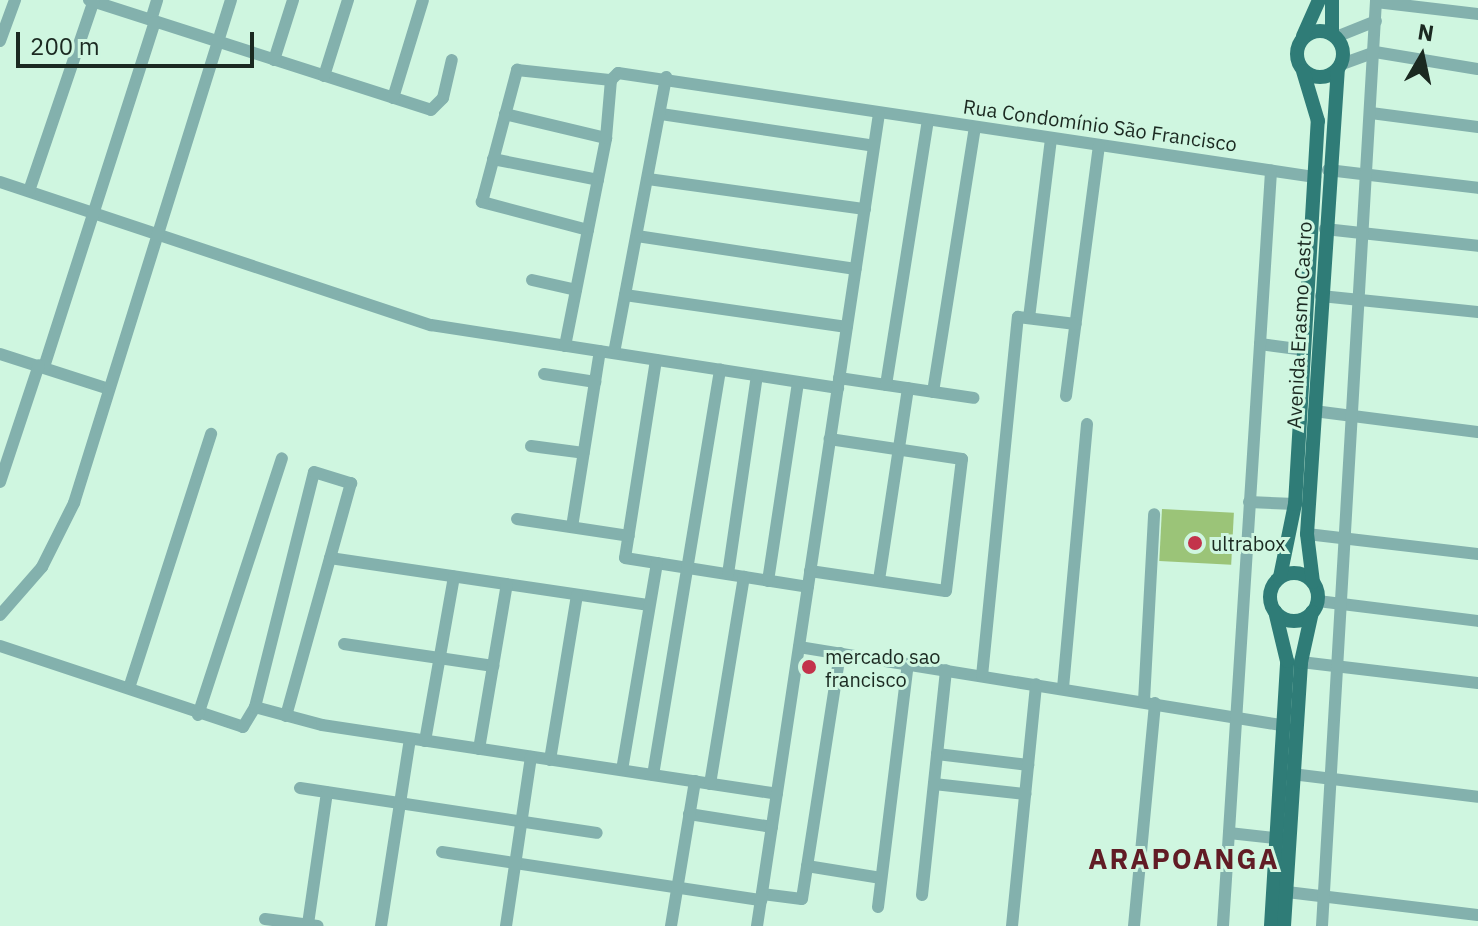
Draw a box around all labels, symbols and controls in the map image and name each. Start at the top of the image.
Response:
scale bar [20,16,258,66]
north arrow [1382,16,1462,96]
text: N [1416,16,1436,47]
text: 200 m [30,30,100,62]
street label: Rua Condomínio São Francisco [962,94,1238,156]
street label: Avenida Erasmo Castro [1282,221,1316,429]
place label: ultrabox [1211,531,1285,555]
marker: ultrabox [1186,534,1204,552]
place label: mercado sao francisco [825,644,941,691]
marker: mercado sao francisco [800,658,818,676]
district label: ARAPOANGA [1088,842,1280,876]

